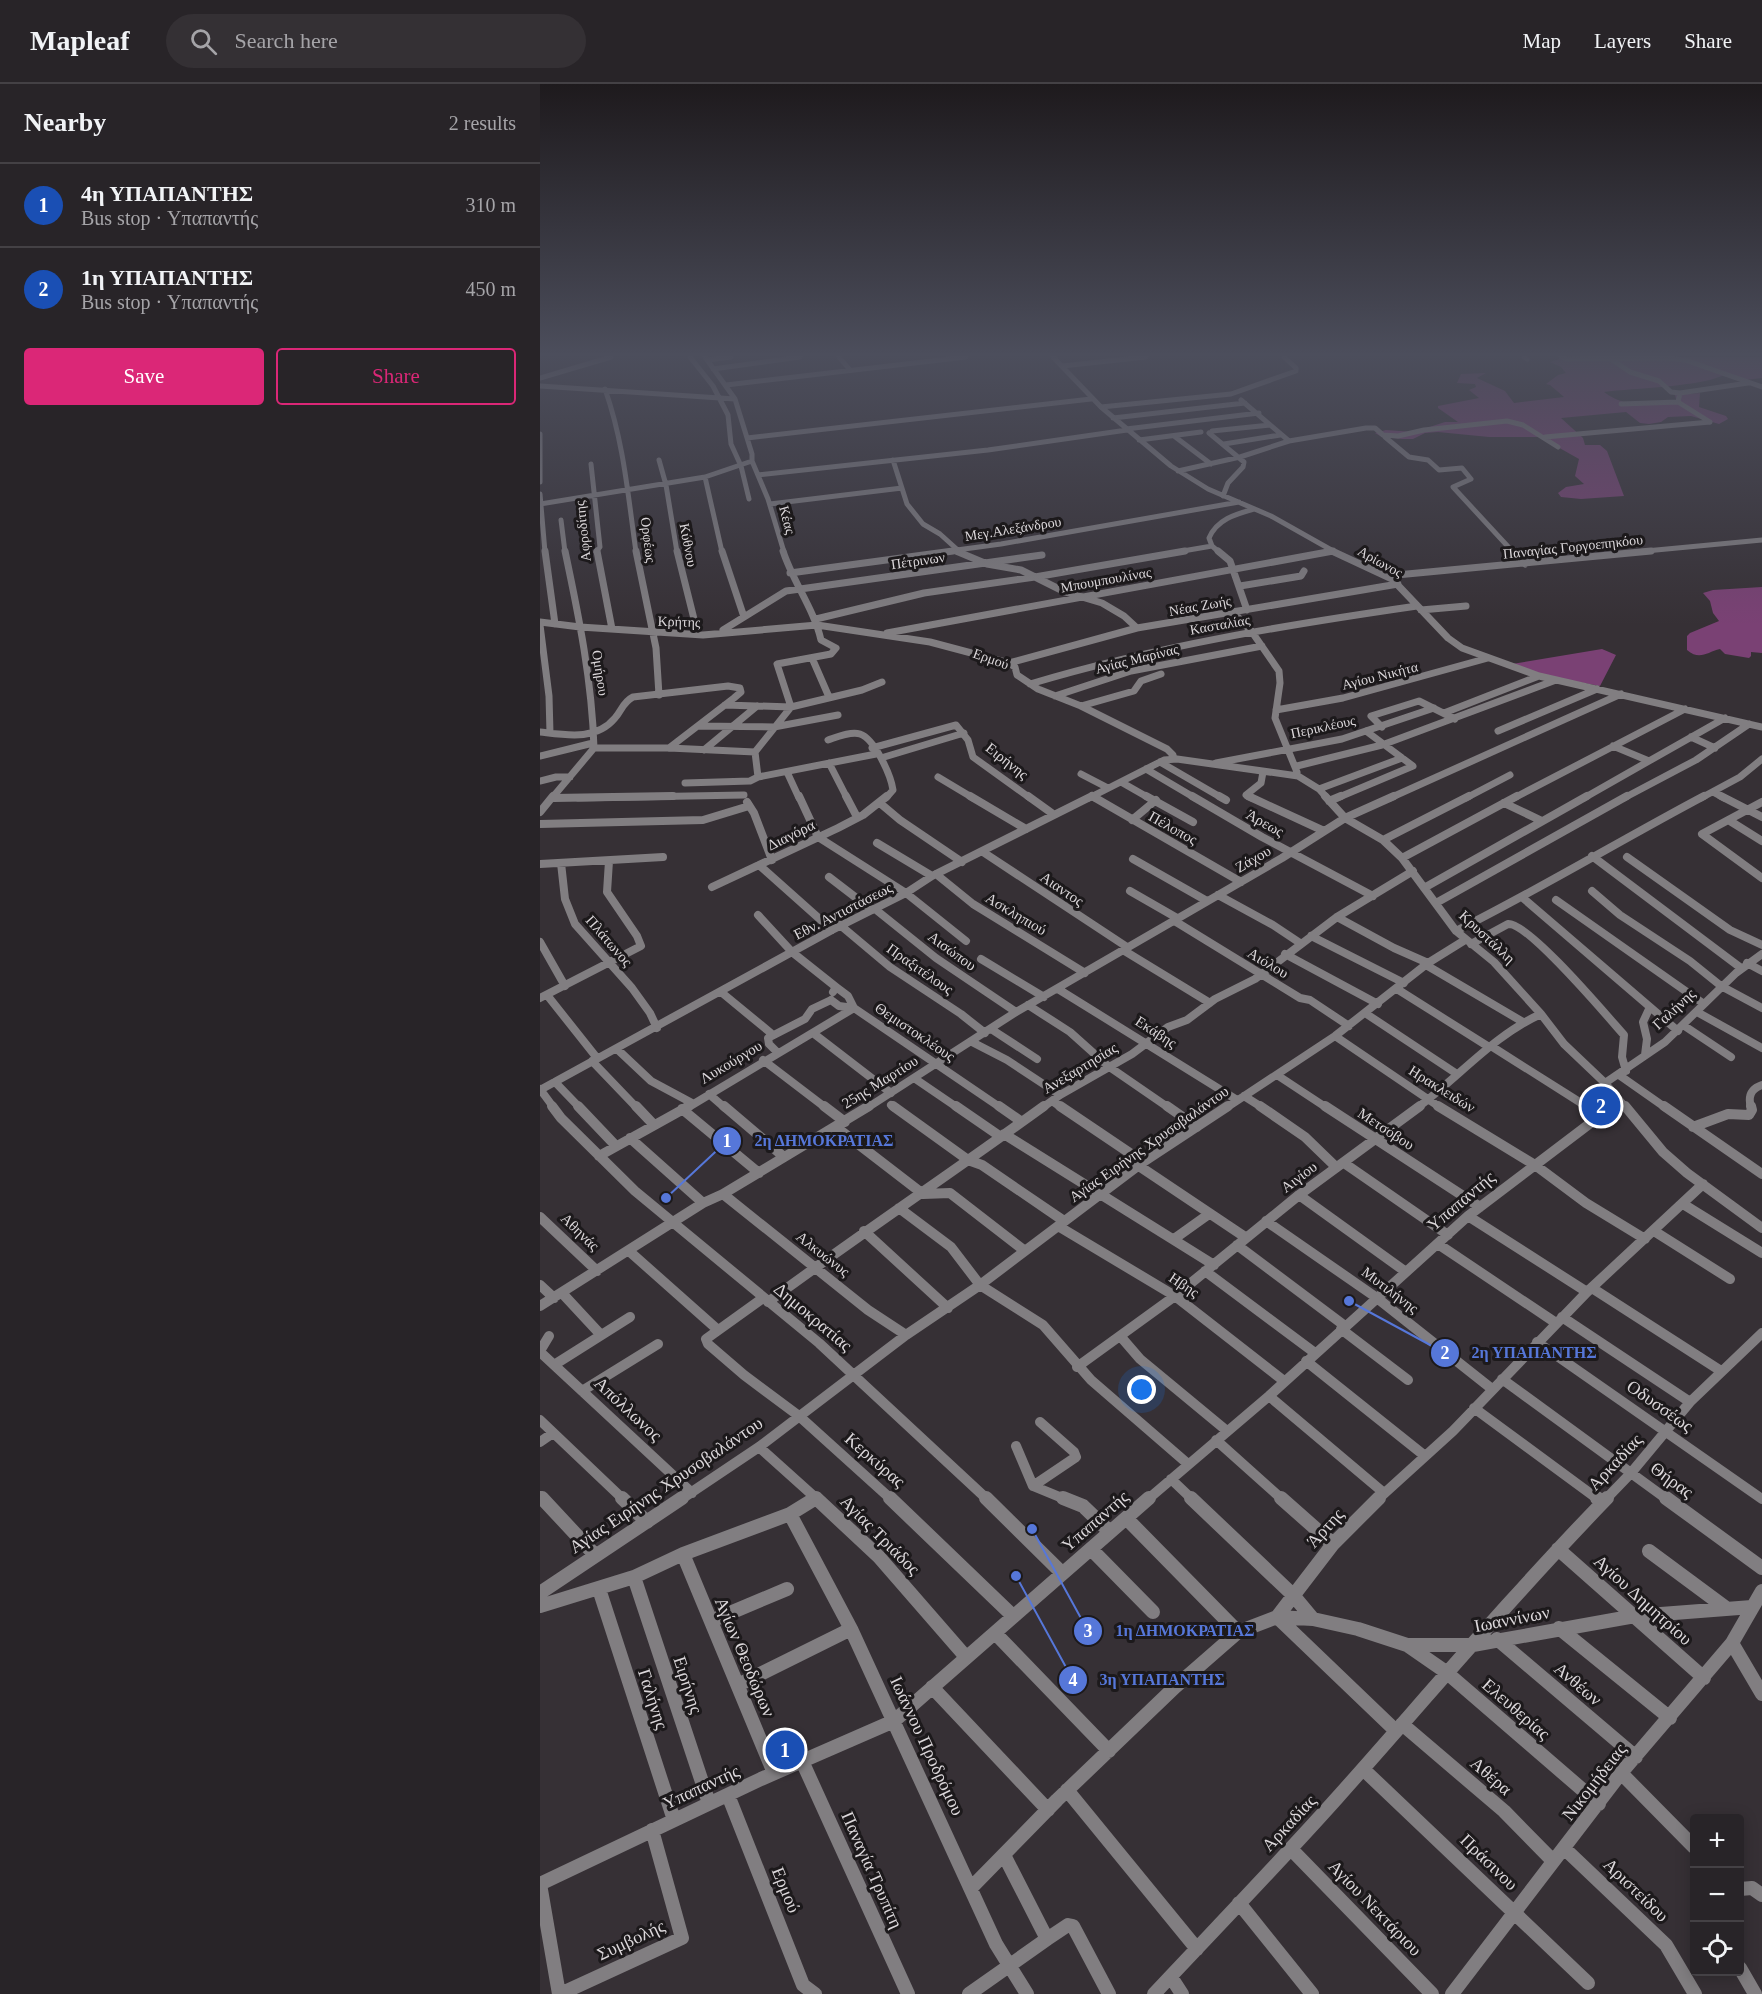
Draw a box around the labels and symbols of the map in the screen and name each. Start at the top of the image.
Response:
street label: Αφροδίτης [572,499,594,562]
street label: Κέας [776,504,798,536]
street label: Μεγ.Αλεξάνδρου [964,514,1062,544]
street label: Ορφέως [638,516,658,564]
street label: Κύθνου [676,522,700,568]
street label: Παναγίας Γοργοεπηκόου [1502,532,1644,562]
street label: Αρίωνος [1355,544,1405,581]
street label: Πέτρινων [890,550,946,572]
street label: Μπουμπουλίνας [1060,565,1153,595]
street label: Νέας Ζωής [1168,593,1233,619]
street label: Κασταλίας [1189,612,1252,638]
street label: Κρήτης [657,614,701,630]
street label: Αγίας Μαρίνας [1094,641,1181,677]
street label: Ερμού [971,646,1011,672]
street label: Ομήρου [589,649,611,697]
street label: Αγίου Νικήτα [1340,659,1420,693]
street label: Περικλέους [1289,713,1357,741]
street label: Ειρήνης [983,740,1031,782]
street label: Άρεως [1243,806,1287,840]
street label: Πέλοπος [1146,808,1200,848]
street label: Διαγόρα [765,817,818,853]
street label: Ζάχου [1232,843,1274,875]
street label: Αιαντος [1037,869,1087,909]
street label: Εθν. Αντιστάσεως [791,879,895,943]
street label: Ασκληπιού [983,890,1049,938]
street label: Κρυστάλλη [1456,907,1518,967]
street label: Πλάτωνος [583,912,635,970]
street label: Αισώπου [925,928,979,974]
street label: Πραξιτέλους [884,940,956,998]
street label: Αιόλου [1245,945,1291,981]
street label: Γαλήνης [1649,985,1699,1033]
street label: Θεμιστοκλέους [872,999,958,1065]
street label: Εκάβης [1132,1013,1180,1051]
street label: Λυκούργου [697,1037,765,1087]
street label: Ανεξαρτησίας [1040,1039,1120,1097]
street label: 25ης Μαρτίου [839,1052,921,1112]
street label: Ηρακλειδών [1406,1062,1478,1116]
street label: Αγίας Ειρήνης Χρυσοβαλάντου [1066,1083,1232,1205]
pin: 2 [1582,1084,1620,1128]
street label: Μετσόβου [1355,1105,1417,1153]
callout: 2η ΔΗΜΟΚΡΑΤΙΑΣ [712,1124,906,1158]
text: 1 [723,1131,732,1151]
text: 2η ΔΗΜΟΚΡΑΤΙΑΣ [754,1132,894,1150]
street label: Αιγίου [1278,1158,1320,1196]
street label: Υπαπαντής [1423,1167,1499,1235]
street label: Αθηνάς [558,1210,602,1254]
street label: Αλκυώνυς [793,1228,853,1280]
street label: Μυτιλήνης [1359,1264,1421,1316]
street label: Ηβης [1166,1269,1202,1301]
street label: Δημοκρατίας [770,1279,856,1355]
callout: 2η ΥΠΑΠΑΝΤΗΣ [1430,1336,1609,1370]
text: 2 [1441,1343,1450,1363]
text: 2η ΥΠΑΠΑΝΤΗΣ [1471,1344,1597,1362]
street label: Απόλλωνος [590,1373,666,1445]
your location [1127,1375,1156,1404]
street label: Οδυσσέως [1623,1376,1697,1436]
street label: Αγίας Ειρήνης Χρυσοβαλάντου [566,1413,766,1557]
street label: Κερκύρας [841,1428,909,1492]
street label: Αρκαδίας [1584,1430,1646,1494]
street label: Θήρας [1647,1458,1697,1502]
street label: Υπαπαντής [1058,1487,1132,1555]
street label: Αγίας Τριάδος [836,1491,924,1579]
street label: Άρτης [1302,1504,1348,1552]
street label: Αγίου Δημητρίου [1590,1551,1696,1649]
street label: Αγίων Θεοδώρων [711,1594,779,1720]
street label: Ιωαννίνων [1473,1602,1551,1636]
callout: 1η ΔΗΜΟΚΡΑΤΙΑΣ [1073,1614,1267,1648]
text: 3 [1084,1621,1093,1641]
text: 1η ΔΗΜΟΚΡΑΤΙΑΣ [1115,1622,1255,1640]
street label: Ειρήνης [669,1654,707,1716]
street label: Ανθέων [1550,1658,1606,1710]
callout: 3η ΥΠΑΠΑΝΤΗΣ [1058,1663,1237,1697]
street label: Γαλήνης [634,1666,672,1732]
text: 4 [1069,1670,1078,1690]
text: 3η ΥΠΑΠΑΝΤΗΣ [1099,1671,1225,1689]
street label: Ιωάννου Προδρόμου [886,1673,968,1819]
street label: Ελευθερίας [1478,1674,1554,1744]
pin: 1 [766,1728,804,1772]
street label: Νικομήδειας [1558,1740,1630,1824]
street label: Αθέρα [1466,1753,1516,1800]
street label: Υπαπαντής [660,1761,742,1813]
street label: Αρκαδίας [1258,1791,1320,1855]
street label: Παναγία Τρυπίτη [837,1808,907,1932]
street label: Πράσινου [1456,1830,1522,1894]
street label: Αριστείδου [1599,1854,1673,1926]
street label: Αγίου Νεκτάριου [1324,1856,1426,1960]
street label: Ερμού [768,1864,804,1916]
street label: Συμβολής [594,1916,668,1964]

